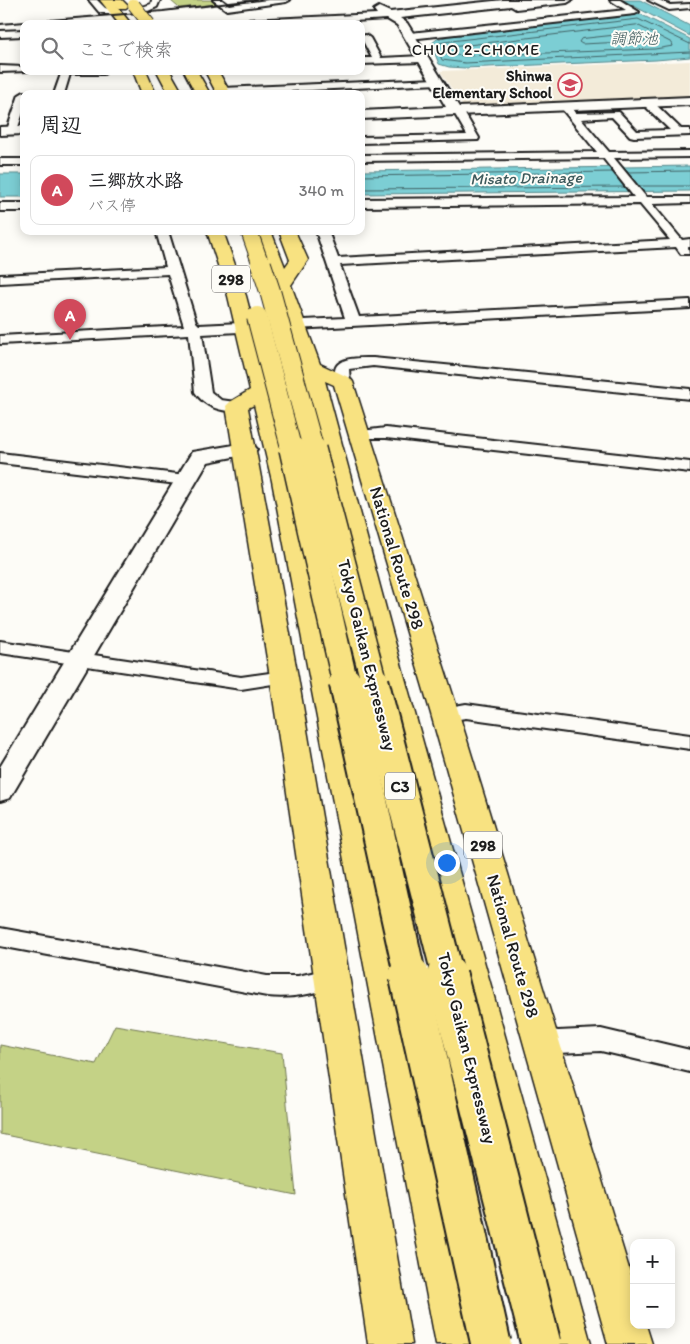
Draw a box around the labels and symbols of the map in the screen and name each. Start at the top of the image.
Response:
water label: 調節池 [610,29,659,48]
district label: CHUO 2-CHOME [412,40,540,59]
place label: Shinwa Elementary School [432,67,553,103]
school or university icon: Shinwa Elementary School [557,72,583,98]
water label: Misato Drainage [470,168,583,188]
road number: 298 [212,266,250,292]
pin: A [54,299,86,340]
street label: National Route 298 [365,484,429,632]
street label: Tokyo Gaikan Expressway [333,557,402,754]
road number: C3 [385,772,415,799]
road number: 298 [464,832,502,858]
your location [434,850,460,876]
street label: National Route 298 [482,872,544,1020]
street label: Tokyo Gaikan Expressway [433,950,502,1147]

